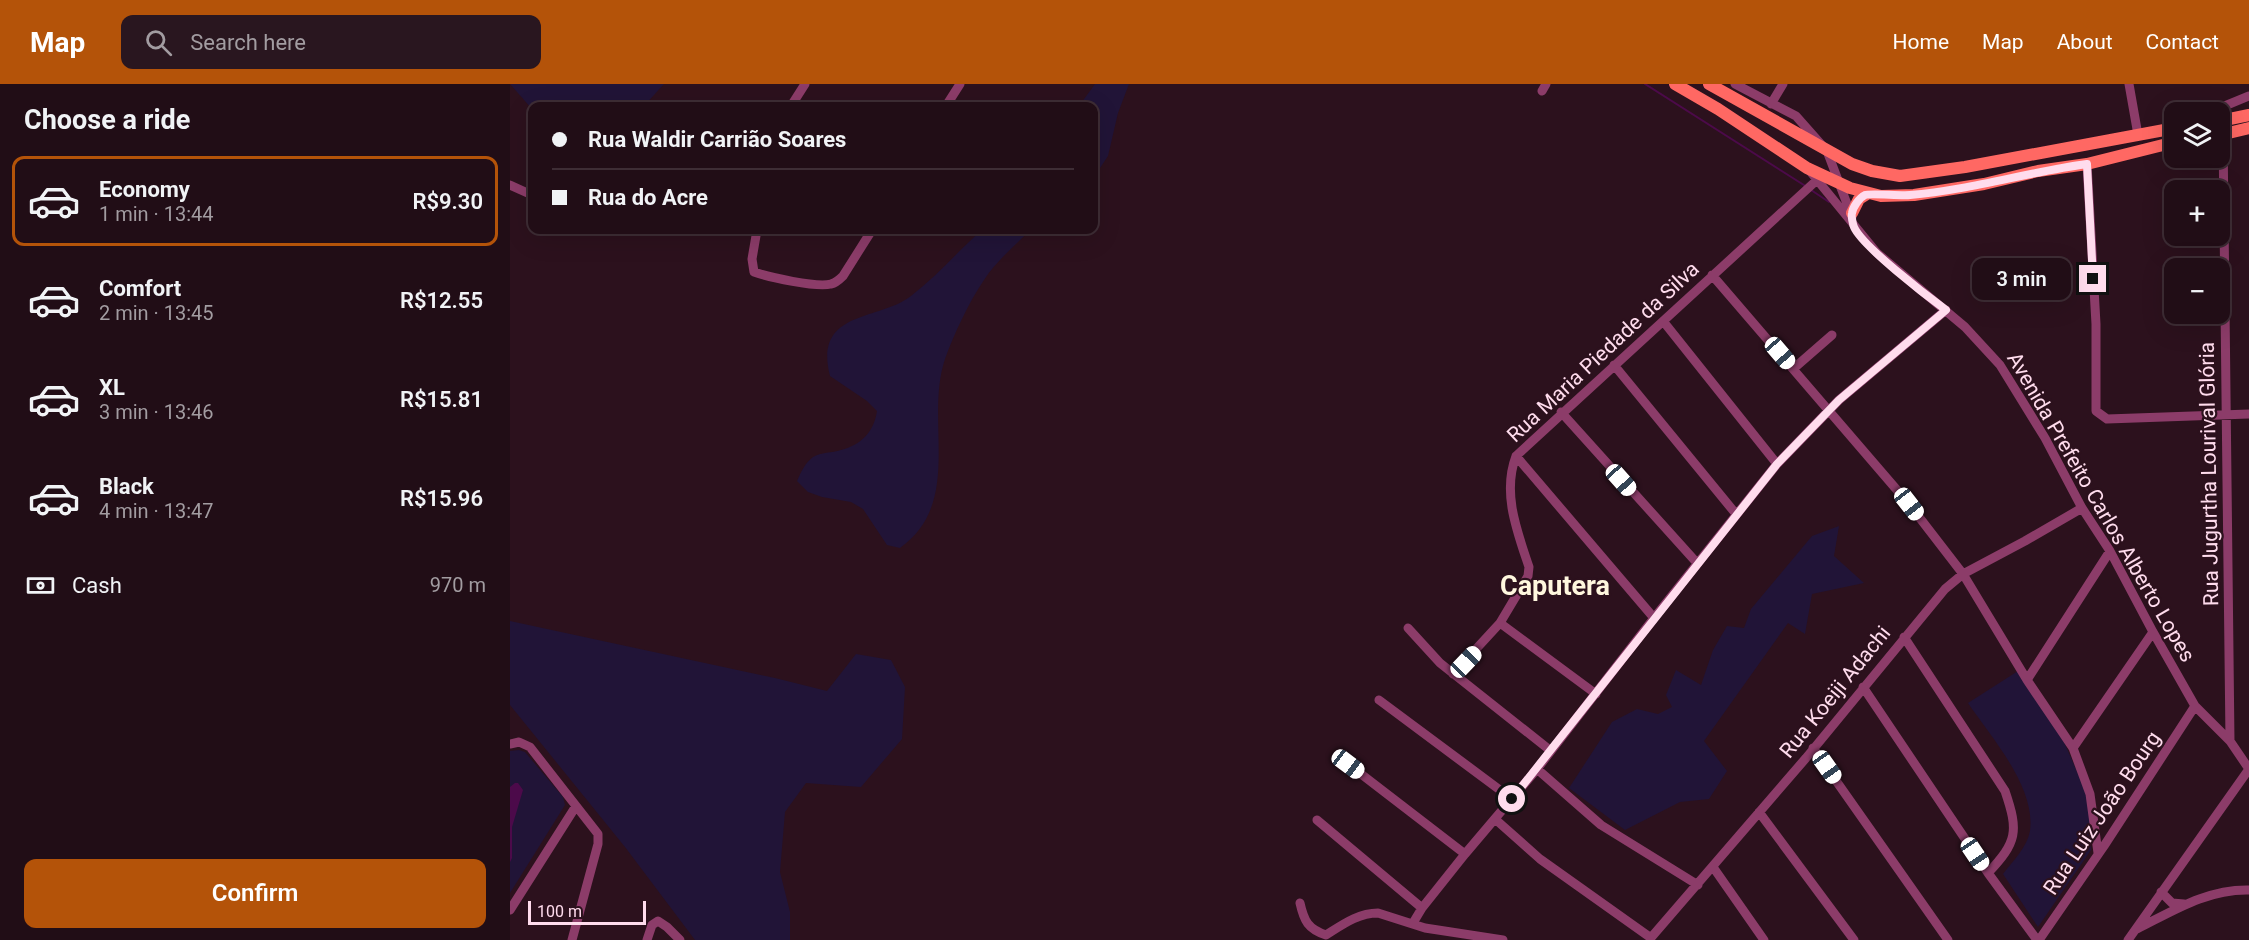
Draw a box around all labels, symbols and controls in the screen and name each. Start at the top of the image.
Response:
search box [121,15,541,69]
text: Map [30,26,85,59]
icon: search [142,26,175,59]
text: Search here [190,30,306,55]
text: Home [1893,30,1949,54]
text: Map [1982,30,2024,54]
text: About [2057,30,2113,54]
text: Contact [2146,30,2219,54]
map controls [2164,102,2230,324]
button: layers [2164,102,2230,168]
text: Choose a ride [24,104,190,136]
text: Rua Waldir Carrião Soares [588,127,846,152]
icon: car [27,174,81,228]
text: Economy [99,177,190,202]
button: + [2164,180,2230,246]
text: Rua do Acre [588,185,708,210]
text: R$9.30 [412,189,483,214]
text: 1 min · 13:44 [99,202,214,226]
street label: Rua Maria Piedade da Silva [1502,257,1704,447]
callout: 3 min [1973,258,2072,300]
button: − [2164,258,2230,324]
route end [2079,265,2106,292]
text: 3 min [1996,267,2047,291]
icon: car [27,273,81,327]
text: Comfort [99,276,181,301]
text: R$12.55 [400,288,483,313]
text: 2 min · 13:45 [99,301,214,325]
car [1761,334,1799,372]
street label: Rua Jugurtha Lourival Glória [2195,342,2223,606]
street label: Avenida Prefeito Carlos Alberto Lopes [2002,348,2200,666]
icon: car [27,372,81,426]
text: XL [99,375,125,400]
text: R$15.81 [400,387,483,412]
text: 3 min · 13:46 [99,400,214,424]
car [1602,461,1640,499]
icon: car [27,471,81,525]
text: Black [99,474,154,499]
car [1891,484,1927,524]
text: R$15.96 [400,486,483,511]
text: 4 min · 13:47 [99,499,214,523]
icon: cash [24,569,57,602]
district label: Caputera [1500,570,1610,602]
text: Cash [72,573,122,598]
text: 970 m [430,573,486,597]
street label: Rua Koeiji Adachi [1775,621,1895,763]
car [1447,643,1485,681]
street label: Rua Luiz João Bourg [2038,727,2166,899]
car [1328,746,1368,782]
car [1809,747,1845,787]
route start [1498,785,1525,812]
car [1957,834,1993,874]
button: Confirm [24,859,486,928]
scale bar [528,898,646,926]
text: 100 m [537,902,582,921]

